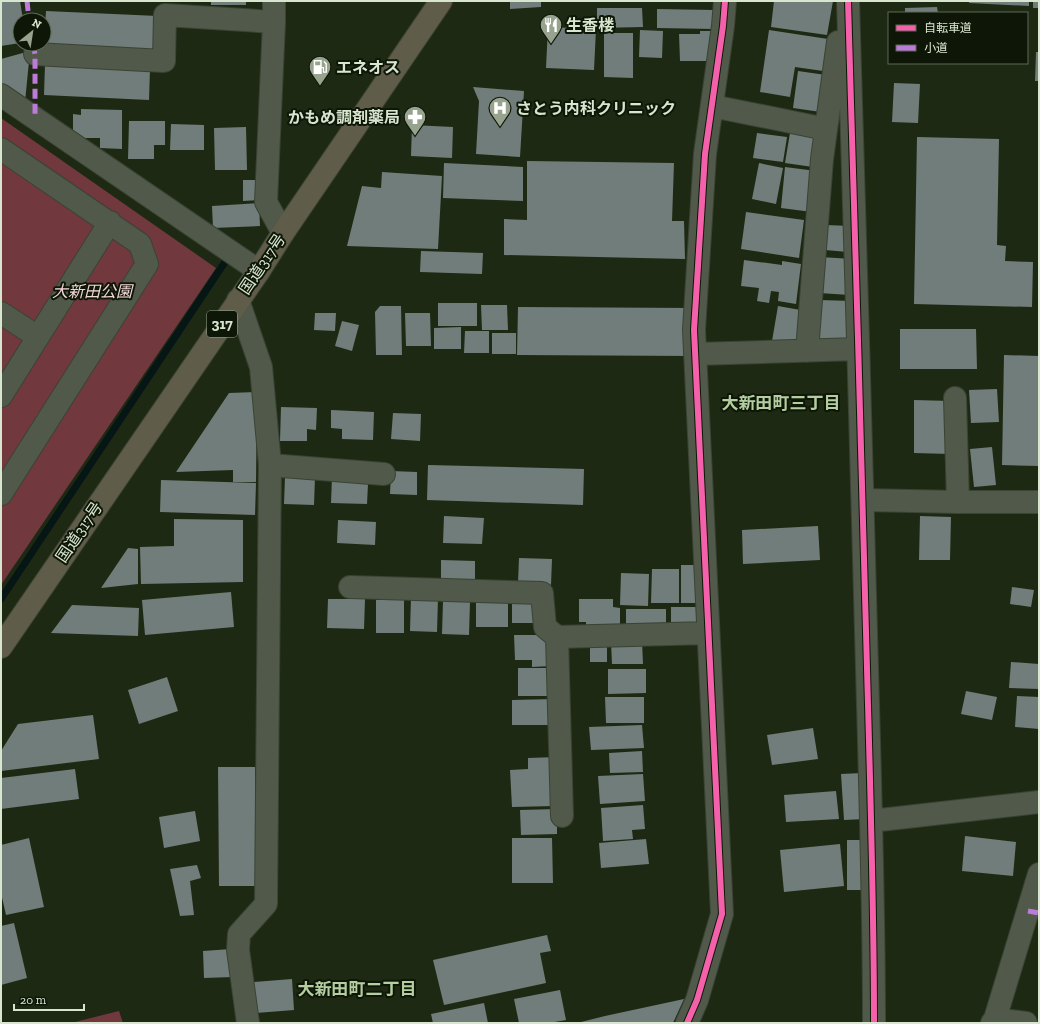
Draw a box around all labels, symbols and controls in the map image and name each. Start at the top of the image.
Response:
north arrow [12,12,52,52]
restaurant icon: 生香楼 [538,12,564,45]
legend [888,12,1028,64]
text: N [30,16,44,32]
place label: 生香楼 [566,16,615,35]
text: 自転車道 [924,21,972,35]
text: 小道 [924,41,948,55]
fuel station icon: エネオス [307,54,333,87]
place label: エネオス [336,58,400,77]
hospital icon: さとう内科クリニック [487,95,513,128]
place label: さとう内科クリニック [516,99,676,118]
pharmacy icon: かもめ調剤薬局 [402,104,428,137]
place label: かもめ調剤薬局 [288,108,400,127]
street label: 国道317号 [235,230,289,298]
park label: 大新田公園 [52,282,134,301]
road number: 317 [207,311,237,337]
district label: 大新田町三丁目 [722,393,841,413]
street label: 国道317号 [52,498,106,566]
district label: 大新田町二丁目 [298,979,417,999]
scale bar [14,986,84,1012]
text: 20 m [20,993,47,1007]

